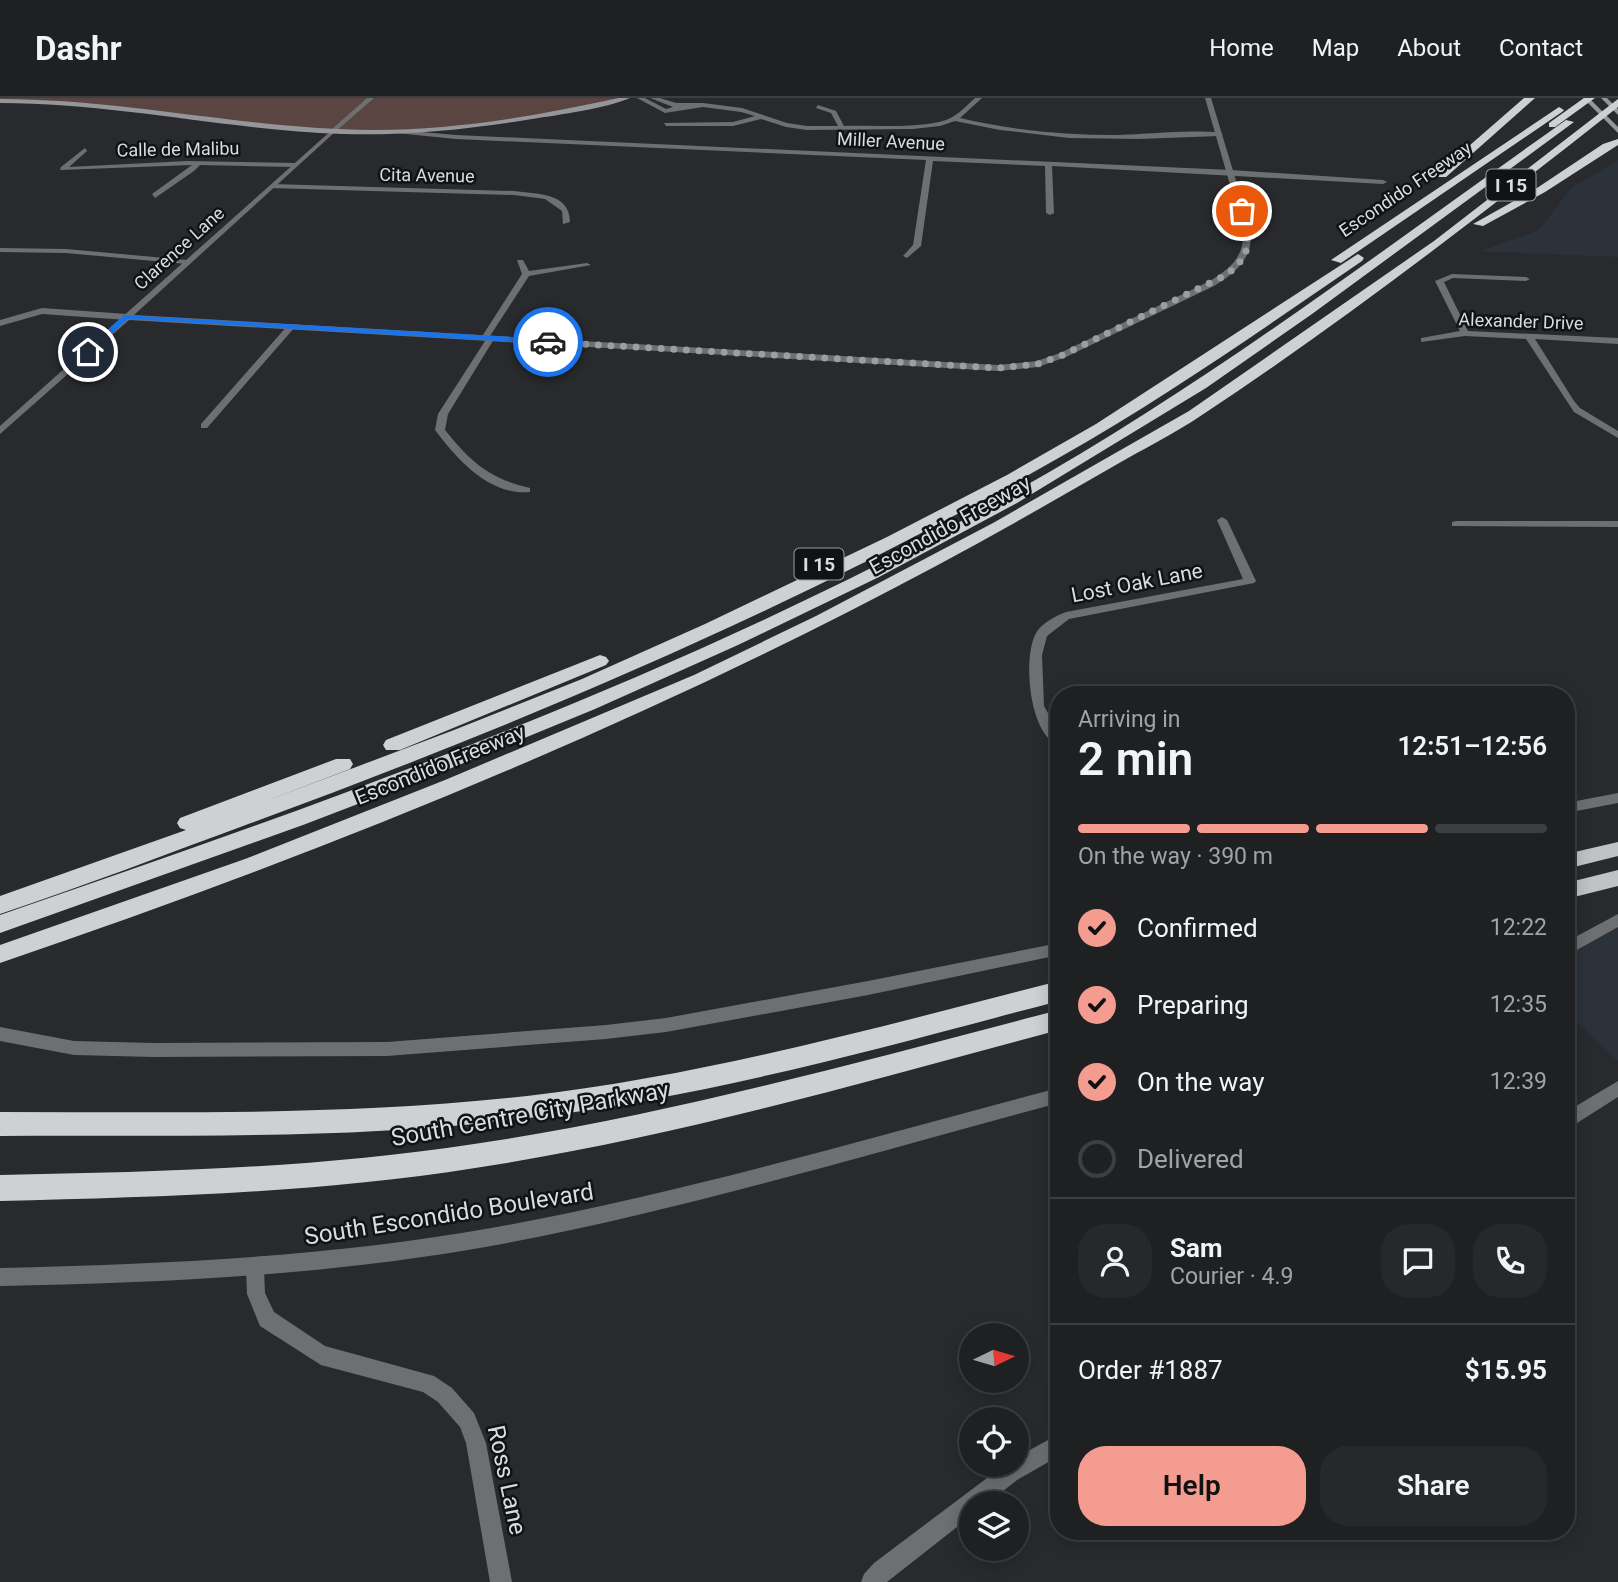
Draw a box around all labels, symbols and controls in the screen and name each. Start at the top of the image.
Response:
text: Dashr [35,29,122,68]
text: Home [1209,34,1274,62]
text: Map [1312,34,1359,62]
text: About [1397,34,1461,62]
text: Contact [1499,34,1583,62]
street label: Miller Avenue [837,128,945,154]
street label: Calle de Malibu [116,137,240,161]
street label: Escondido Freeway [1335,137,1476,241]
street label: Cita Avenue [379,164,475,186]
road number: I 15 [1486,170,1536,200]
pin [1212,181,1272,241]
icon: bag [1223,192,1261,230]
street label: Clarence Lane [130,202,228,294]
courier [513,307,583,377]
street label: Alexander Drive [1458,308,1584,334]
pin [58,322,118,382]
icon: car [529,323,567,361]
icon: home [69,333,107,371]
street label: Escondido Freeway [865,471,1035,579]
road number: I 15 [794,548,844,579]
street label: Lost Oak Lane [1069,558,1205,608]
text: Arriving in [1078,706,1181,733]
street label: Escondido Freeway [352,720,528,810]
text: 12:51–12:56 [1397,731,1547,761]
text: 2 min [1078,732,1193,786]
text: On the way · 390 m [1078,843,1273,870]
icon: check [1078,909,1116,947]
text: Confirmed [1137,913,1258,943]
text: 12:22 [1490,914,1547,941]
icon: check [1078,986,1116,1024]
text: Preparing [1137,990,1249,1020]
text: 12:35 [1490,991,1547,1018]
icon: check [1078,1063,1116,1101]
text: On the way [1137,1067,1265,1097]
text: 12:39 [1490,1068,1547,1095]
street label: South Centre City Parkway [389,1076,672,1152]
text: Delivered [1137,1144,1244,1174]
street label: South Escondido Boulevard [302,1177,596,1251]
button: person [1078,1224,1152,1298]
button: chat [1381,1224,1455,1298]
button: phone [1473,1224,1547,1298]
text: Sam [1170,1233,1222,1263]
text: Courier · 4.9 [1170,1263,1293,1290]
north arrow [959,1323,1029,1393]
map controls [959,1323,1029,1561]
text: Order #1887 [1078,1355,1223,1385]
text: $15.95 [1465,1355,1547,1385]
button: locate [959,1407,1029,1477]
street label: Ross Lane [482,1423,532,1537]
button: Help [1078,1446,1306,1526]
button: Share [1320,1446,1547,1526]
button: layers [959,1491,1029,1561]

